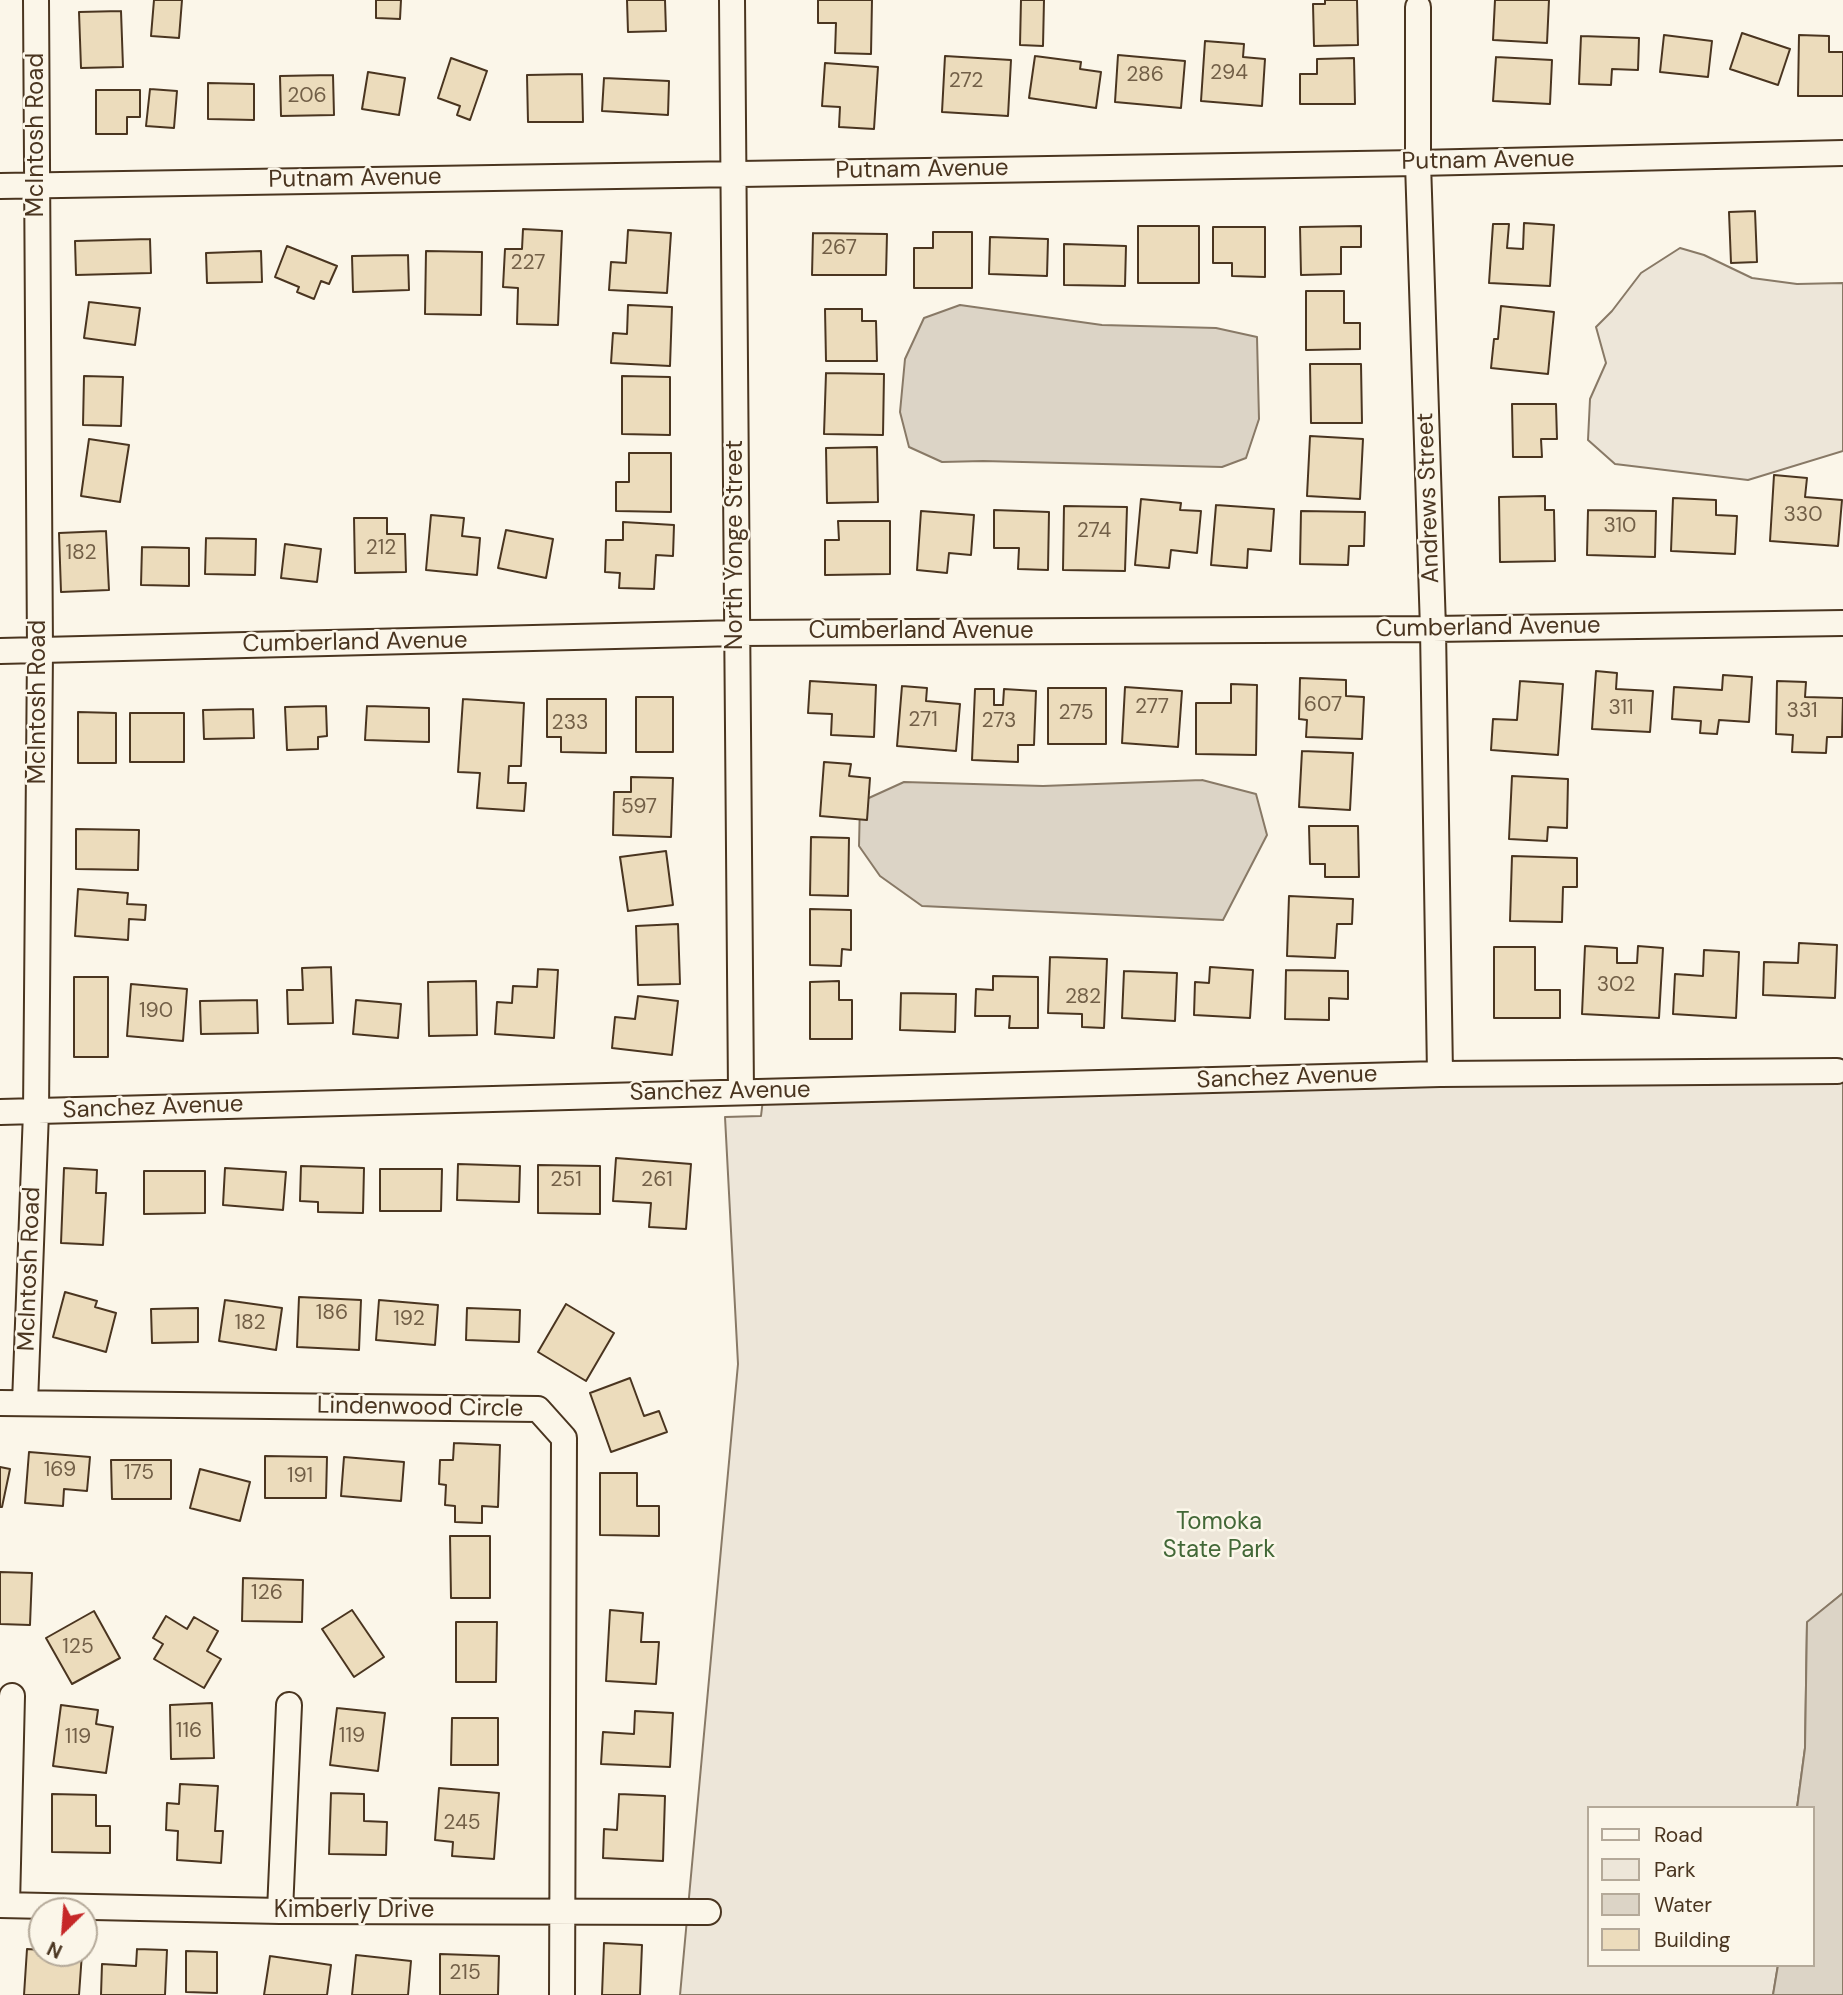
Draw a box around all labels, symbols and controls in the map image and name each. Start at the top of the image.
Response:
street label: McIntosh Road [23,53,51,217]
house number: 294 [1210,60,1248,86]
house number: 286 [1126,62,1164,88]
house number: 272 [949,68,983,94]
house number: 206 [287,83,327,109]
street label: Putnam Avenue [1401,145,1575,177]
street label: Putnam Avenue [835,154,1009,186]
street label: Putnam Avenue [268,163,442,195]
house number: 267 [821,235,857,261]
house number: 227 [510,250,546,276]
street label: Andrews Street [1412,412,1446,584]
street label: North Yonge Street [722,440,750,650]
house number: 330 [1783,502,1823,528]
house number: 310 [1604,513,1636,539]
house number: 274 [1077,518,1111,544]
house number: 212 [366,535,396,561]
house number: 182 [65,540,97,566]
street label: Cumberland Avenue [1375,612,1601,644]
street label: Cumberland Avenue [808,618,1034,646]
street label: McIntosh Road [25,620,53,784]
street label: Cumberland Avenue [242,627,468,659]
house number: 607 [1304,692,1342,718]
house number: 277 [1135,694,1169,720]
house number: 311 [1608,695,1634,721]
house number: 331 [1786,698,1818,724]
house number: 275 [1058,700,1094,726]
house number: 271 [908,707,938,733]
house number: 273 [982,708,1016,734]
house number: 233 [552,710,588,736]
house number: 597 [621,794,657,820]
house number: 302 [1597,972,1635,998]
house number: 282 [1065,984,1101,1010]
house number: 190 [139,998,173,1024]
street label: Sanchez Avenue [1196,1060,1378,1096]
street label: Sanchez Avenue [629,1076,811,1108]
street label: Sanchez Avenue [62,1090,244,1126]
house number: 251 [550,1167,582,1193]
house number: 261 [641,1167,673,1193]
street label: McIntosh Road [13,1186,47,1352]
house number: 186 [316,1300,348,1326]
house number: 192 [393,1306,425,1332]
house number: 182 [234,1310,266,1336]
street label: Lindenwood Circle [317,1392,523,1424]
house number: 169 [44,1457,76,1483]
house number: 175 [124,1460,154,1486]
house number: 191 [287,1463,313,1489]
park label: Tomoka State Park [1163,1509,1275,1565]
house number: 126 [251,1580,283,1606]
house number: 125 [62,1634,94,1660]
house number: 116 [176,1718,202,1744]
house number: 119 [339,1723,365,1749]
house number: 119 [65,1724,91,1750]
legend [1588,1806,1815,1967]
house number: 245 [443,1810,481,1836]
text: Road [1654,1821,1703,1849]
text: Park [1654,1856,1695,1884]
text: Water [1654,1891,1712,1919]
north arrow [28,1897,98,1967]
street label: Kimberly Drive [274,1897,434,1925]
text: Building [1654,1926,1730,1954]
text: N [43,1935,66,1964]
house number: 215 [449,1960,481,1986]

